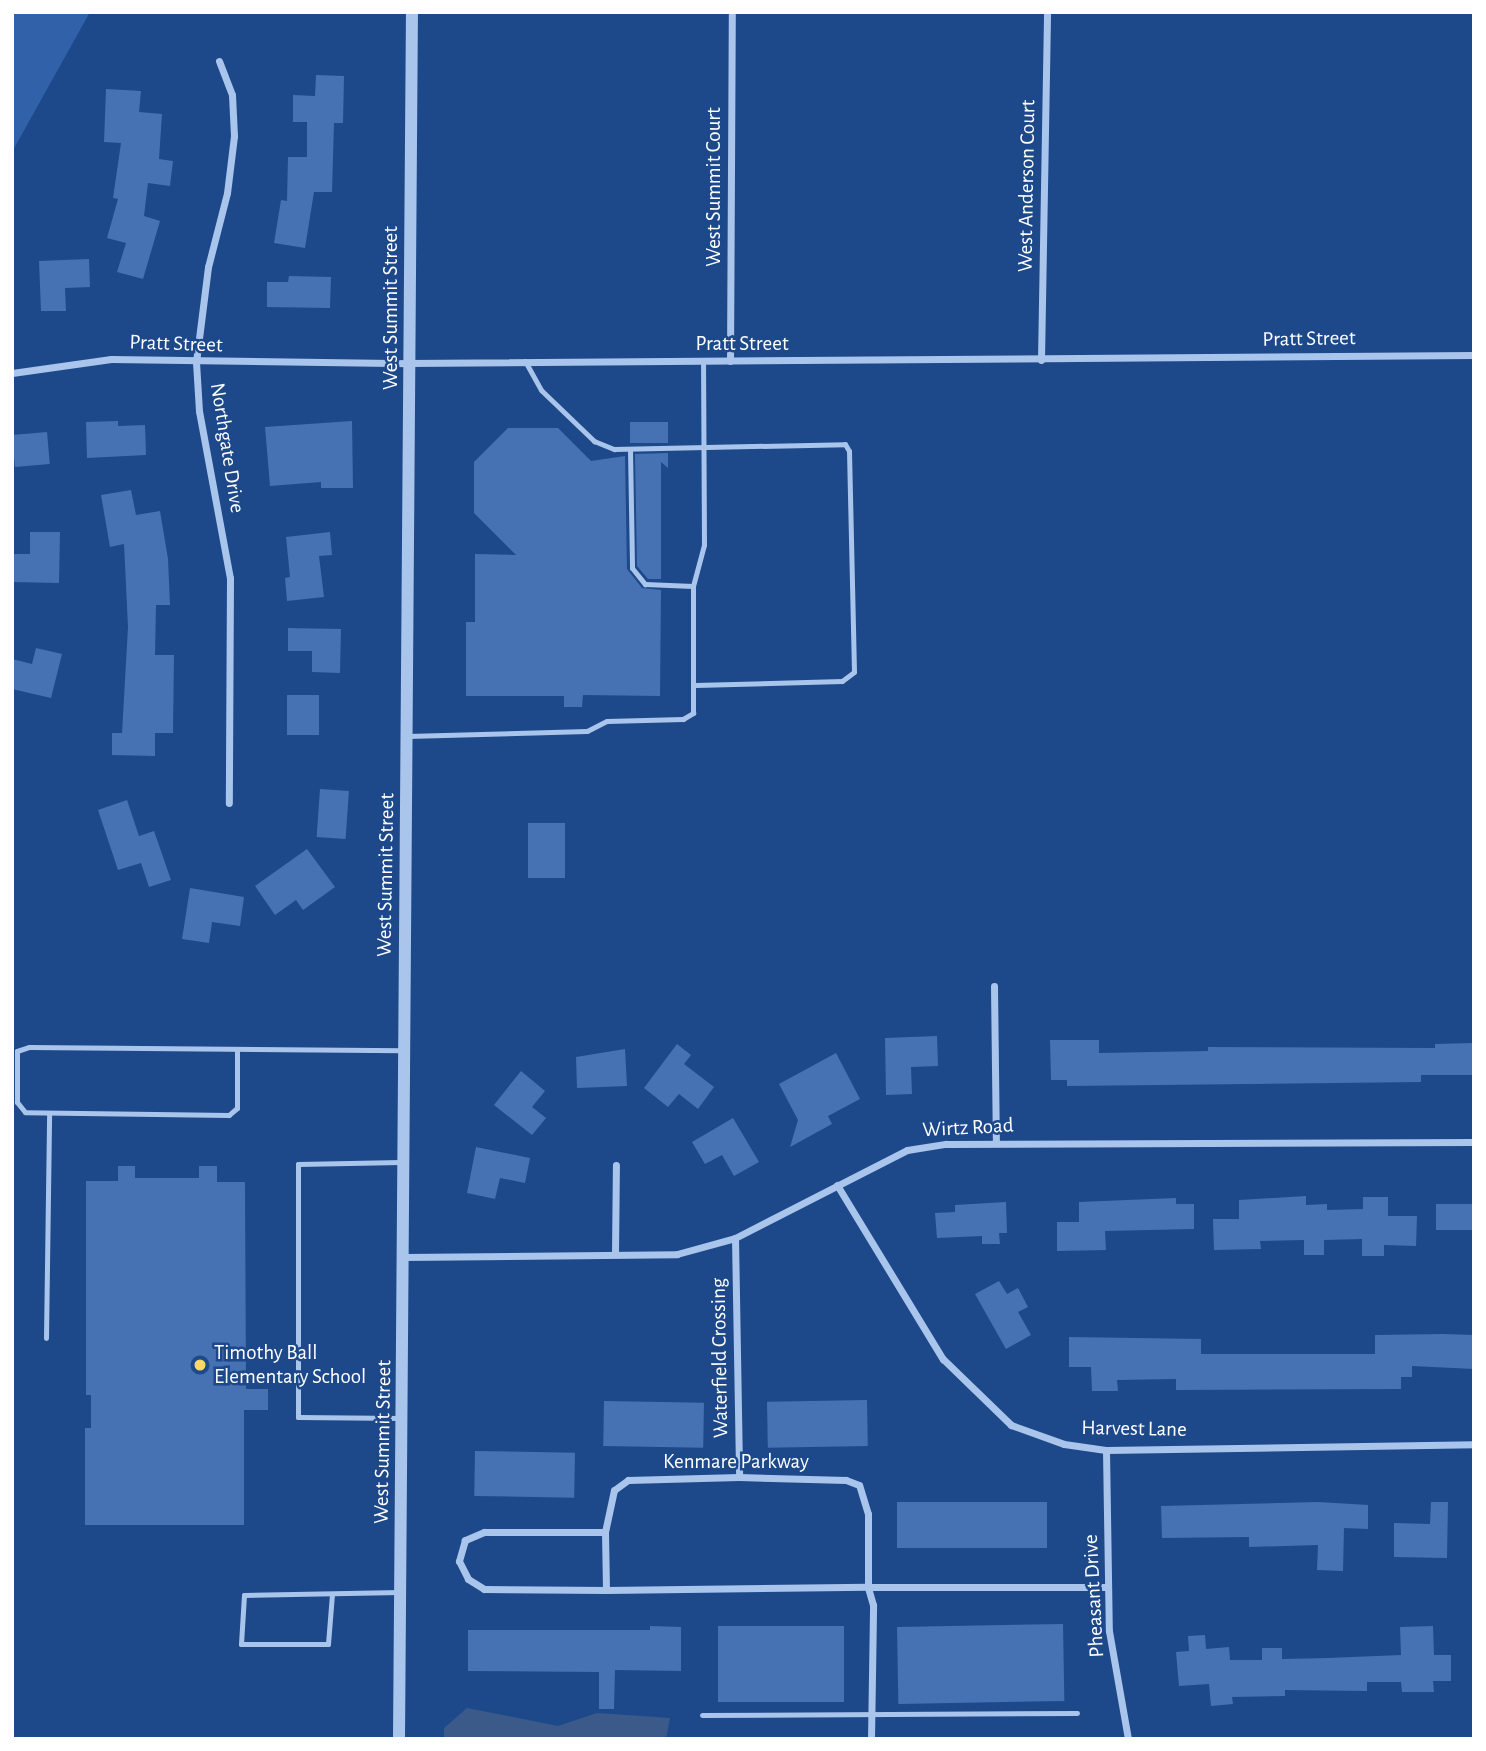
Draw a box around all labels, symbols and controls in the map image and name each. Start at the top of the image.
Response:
street label: West Anderson Court [1013,100,1041,272]
street label: West Summit Court [701,107,727,267]
street label: West Summit Street [378,226,404,390]
street label: Pratt Street [1262,326,1356,352]
street label: Pratt Street [129,330,223,358]
street label: Pratt Street [695,331,789,357]
street label: Northgate Drive [204,381,250,515]
street label: West Summit Street [372,793,400,957]
street label: Wirtz Road [922,1113,1014,1143]
street label: Waterfield Crossing [706,1278,734,1438]
place label: Timothy Ball Elementary School [214,1340,366,1390]
marker: Timothy Ball Elementary School [192,1357,208,1373]
street label: West Summit Street [369,1360,397,1524]
street label: Harvest Lane [1081,1415,1187,1443]
street label: Kenmare Parkway [663,1449,809,1475]
street label: Pheasant Drive [1078,1534,1110,1658]

